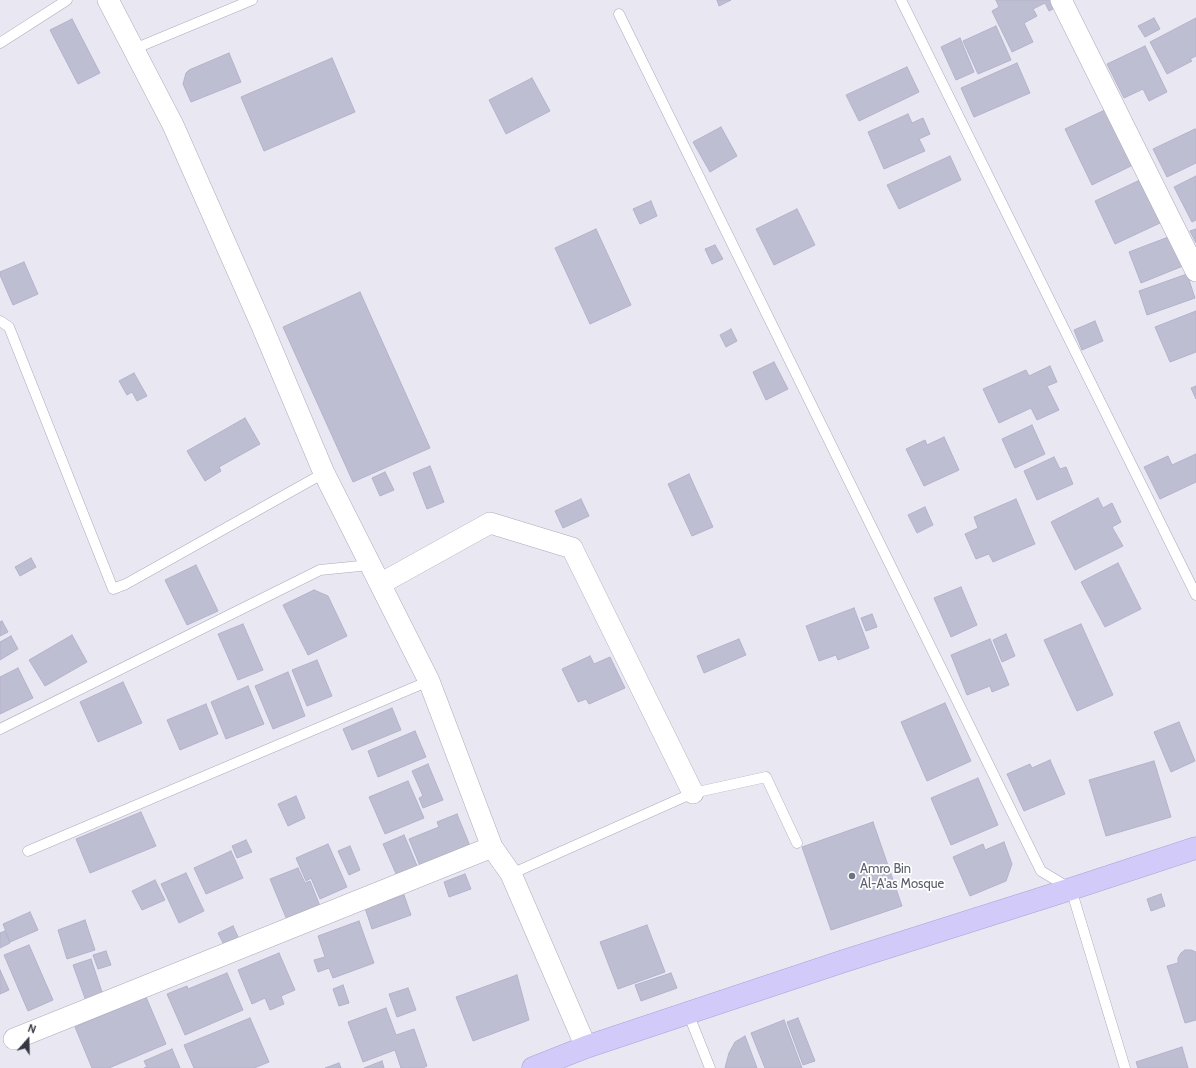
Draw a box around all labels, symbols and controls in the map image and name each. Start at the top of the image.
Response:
place label: Amro Bin Al-A'as Mosque [860,861,944,892]
marker: Amro Bin Al-A'as Mosque [847,871,857,881]
north arrow [8,1020,48,1060]
text: N [26,1021,38,1037]

